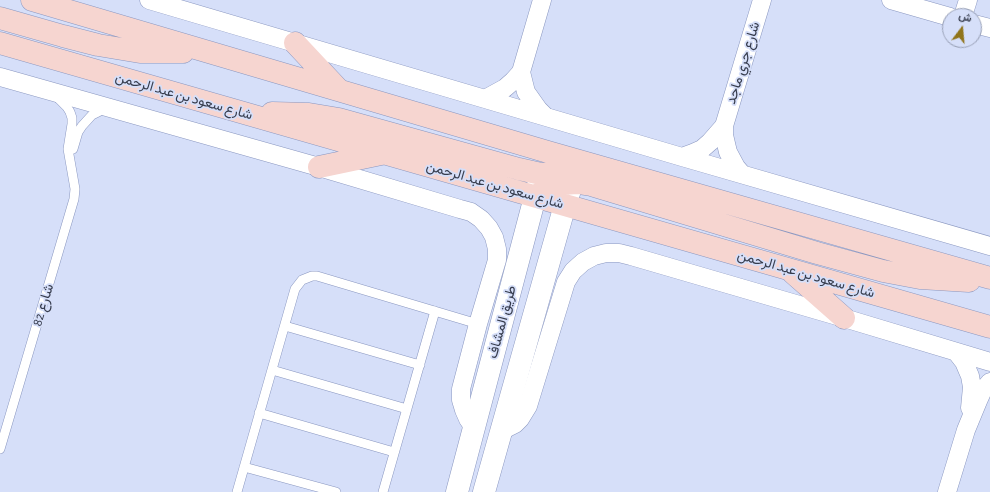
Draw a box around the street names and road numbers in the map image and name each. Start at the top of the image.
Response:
street label: شارع جري ماجد [722,20,764,106]
street label: شارع سعود بن عبد الرحمن [113,68,255,124]
street label: شارع سعود بن عبد الرحمن [424,157,566,213]
street label: شارع سعود بن عبد الرحمن [735,246,877,302]
street label: شارع 82 [29,282,57,328]
street label: طريق المشاف [484,284,520,360]

